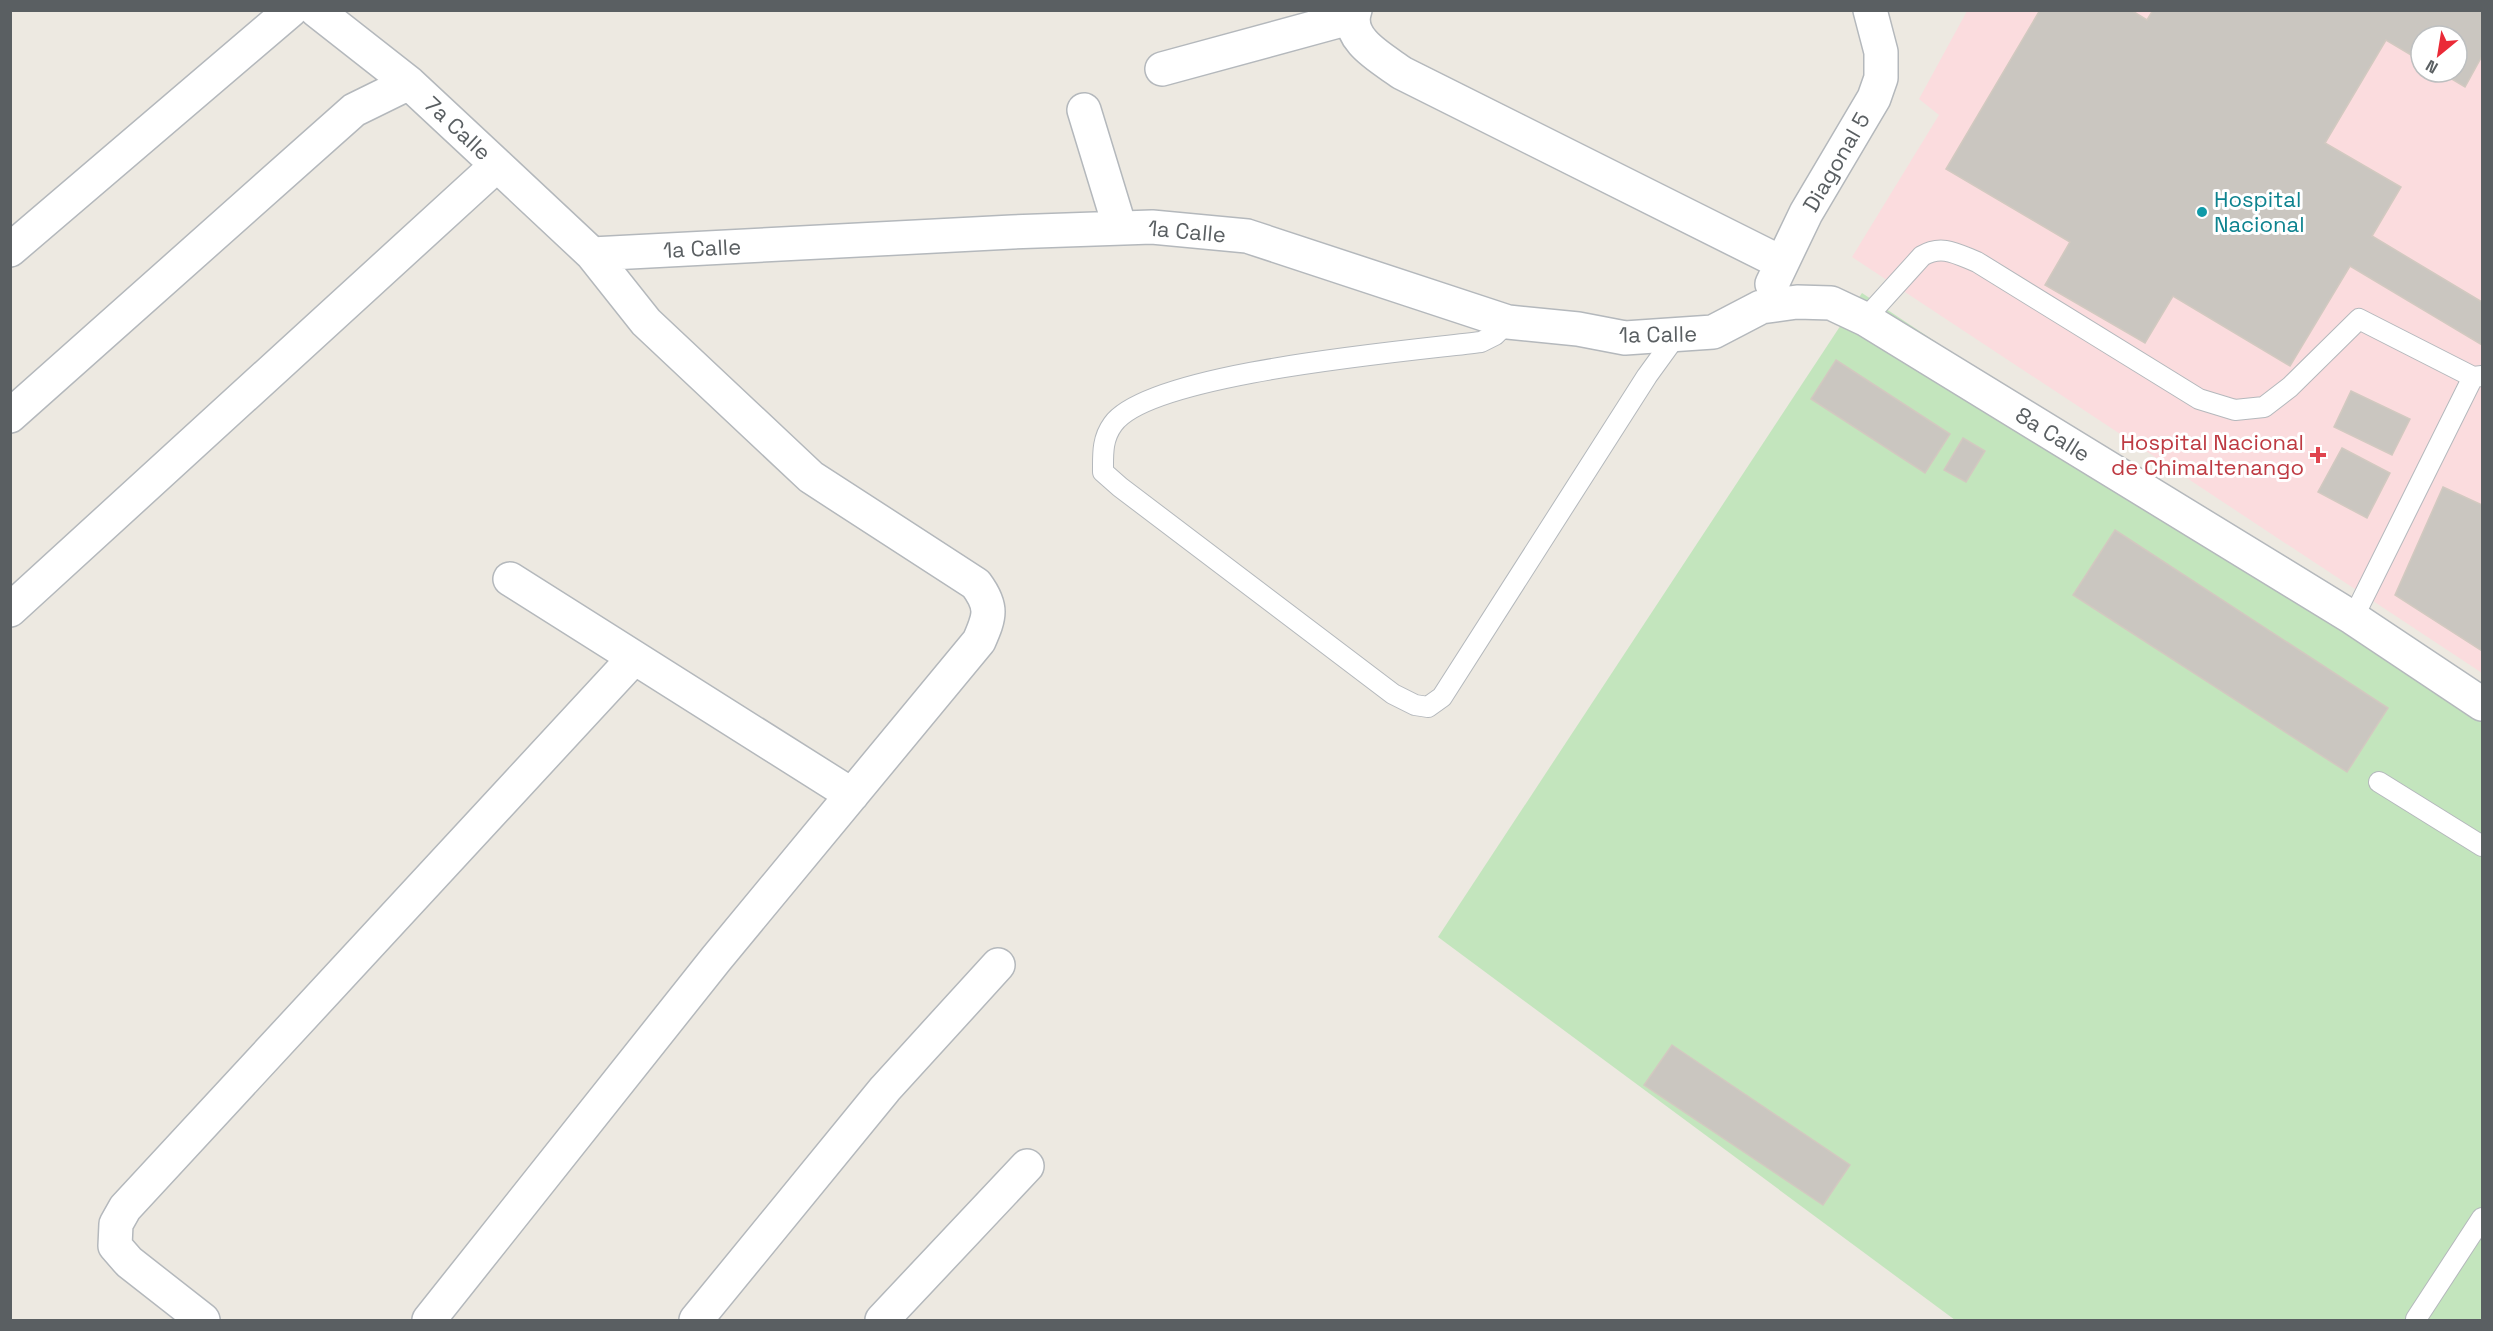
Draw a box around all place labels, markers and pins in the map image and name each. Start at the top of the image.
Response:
place label: Hospital Nacional [2214,185,2305,238]
marker: Hospital Nacional [2195,205,2209,219]
place label: Hospital Nacional de Chimaltenango [2111,428,2304,481]
marker: Hospital Nacional de Chimaltenango [2309,446,2327,464]

